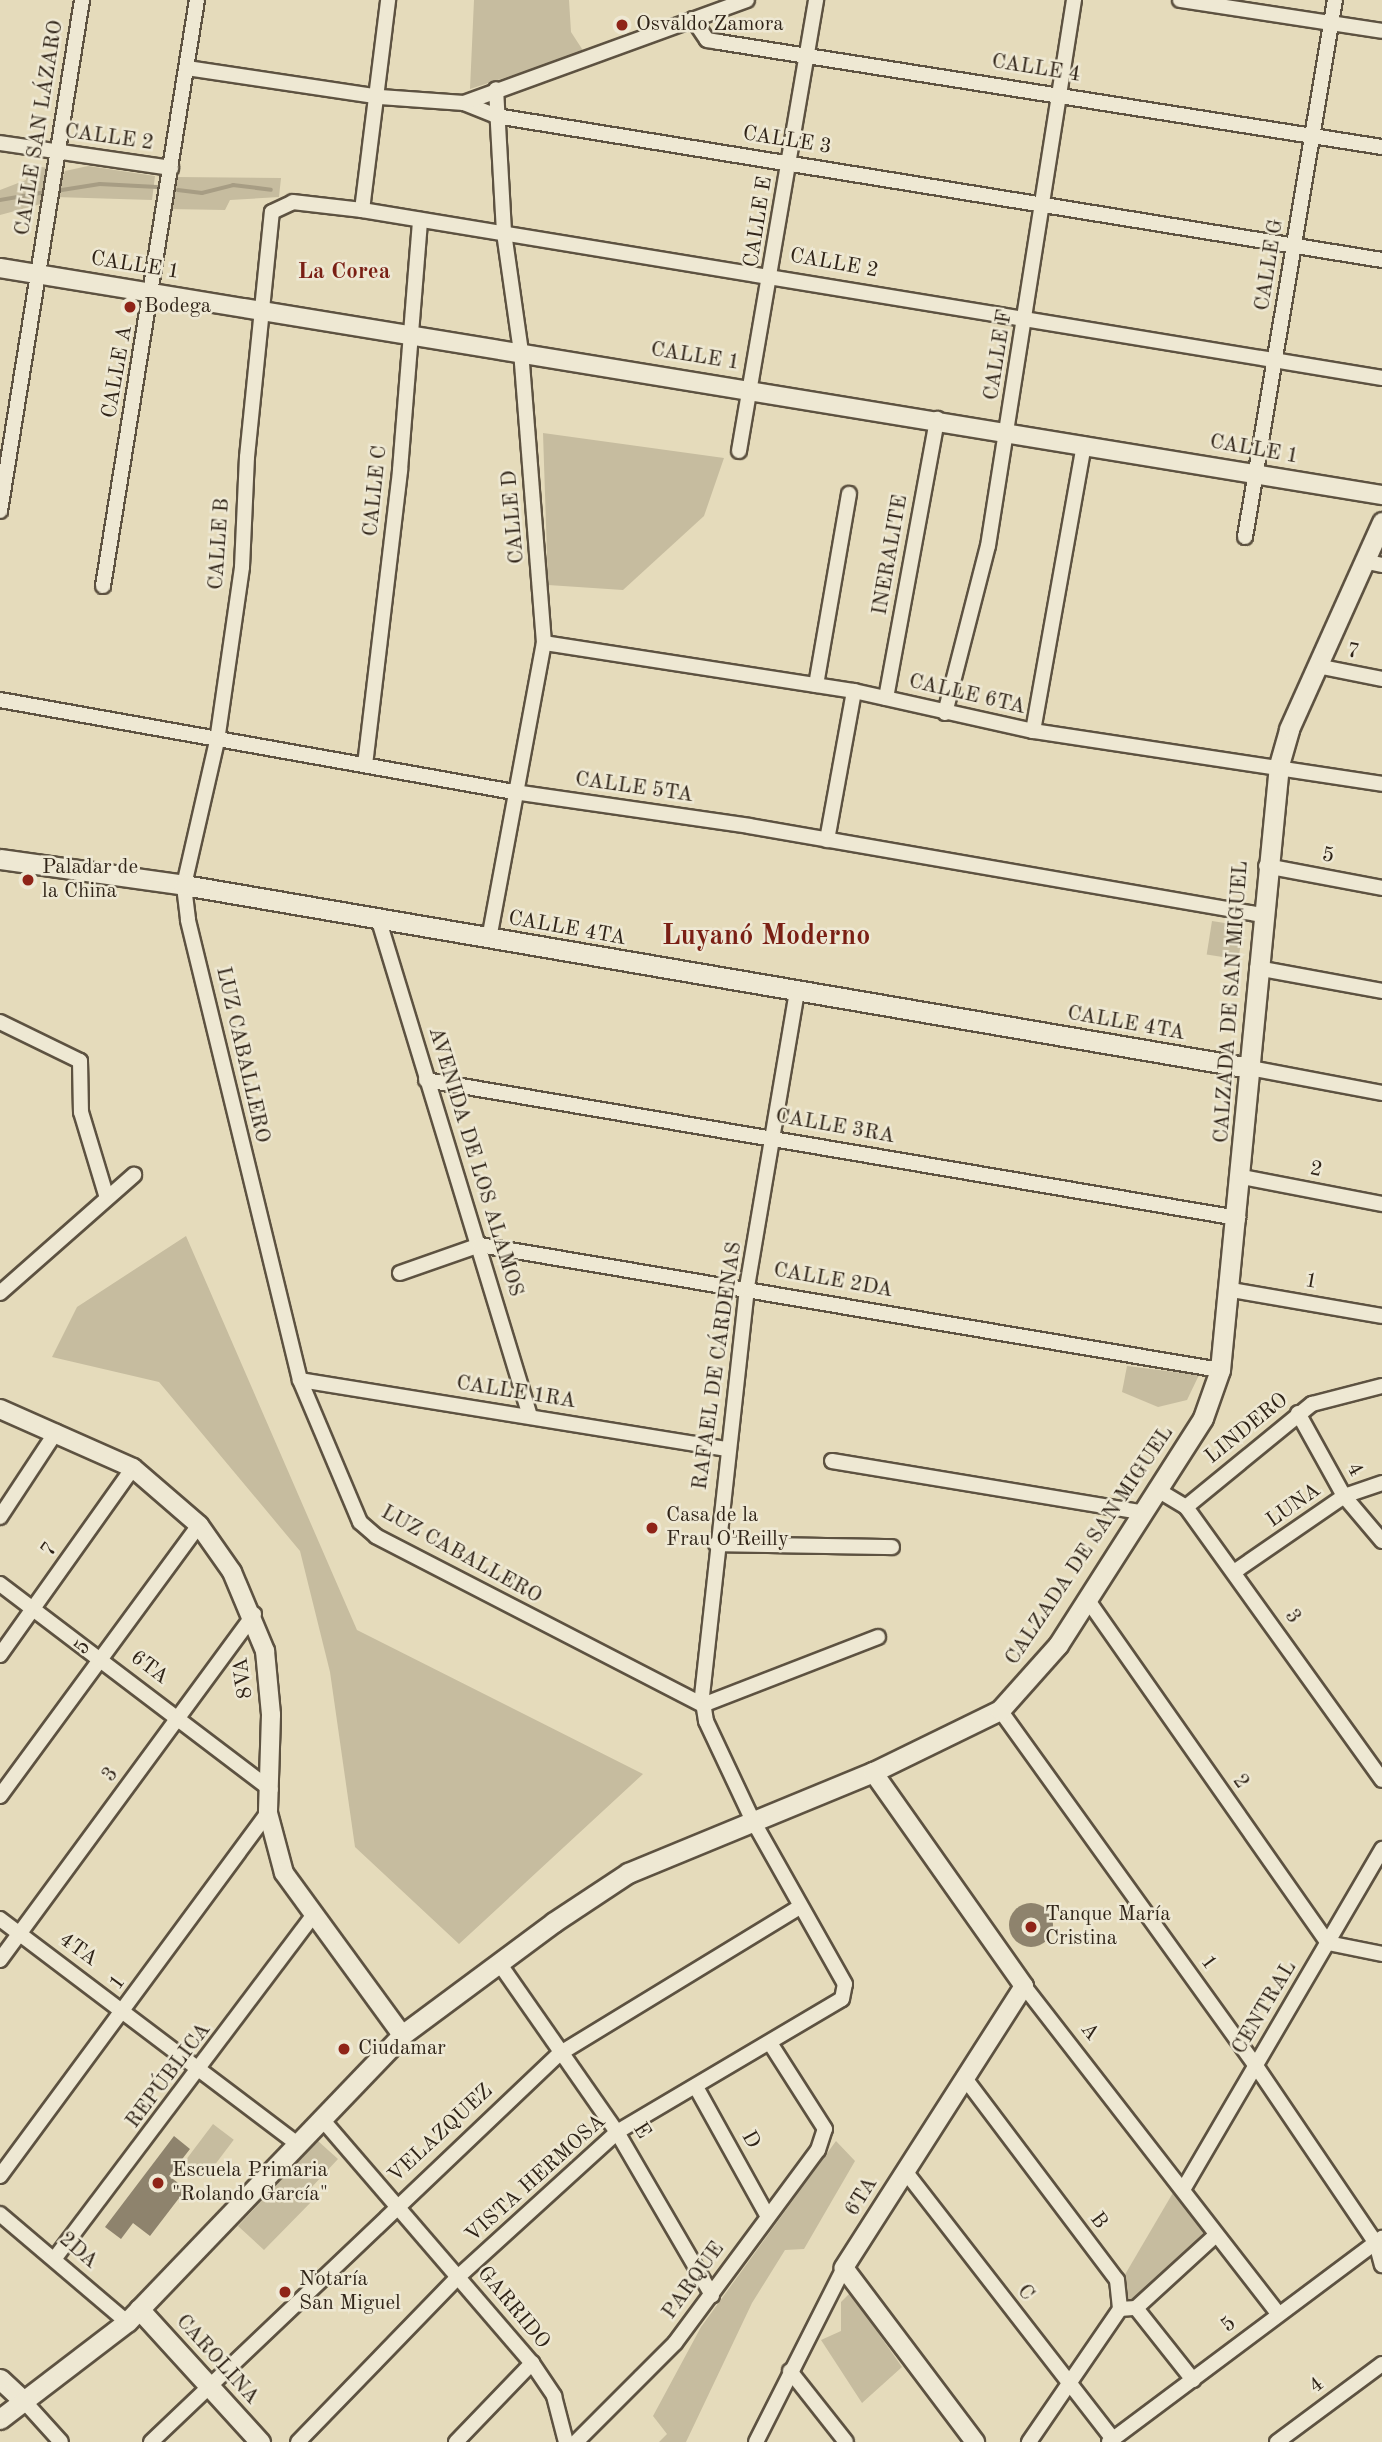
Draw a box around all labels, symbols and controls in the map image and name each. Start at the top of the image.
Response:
place label: Osvaldo Zamora [636,12,784,38]
marker: Osvaldo Zamora [614,17,630,33]
street label: CALLE SAN LÁZARO [11,19,69,237]
street label: CALLE 4 [990,50,1082,88]
street label: CALLE 2 [63,119,155,157]
street label: CALLE 3 [741,122,833,160]
street label: CALLE E [739,175,779,269]
street label: CALLE G [1250,217,1290,313]
street label: CALLE 2 [788,244,880,284]
street label: CALLE 1 [89,247,181,285]
district label: La Corea [298,258,390,286]
place label: Bodega [144,294,211,320]
marker: Bodega [122,299,138,315]
street label: CALLE F [979,308,1019,402]
street label: CALLE A [97,324,139,420]
street label: CALLE 1 [649,338,741,376]
street label: CALLE 1 [1208,430,1300,470]
street label: CALLE C [359,444,393,538]
street label: CALLE D [497,469,531,565]
street label: INERALITE [868,493,914,617]
street label: CALLE B [204,497,236,591]
street label: 7 [1345,638,1361,666]
street label: CALLE 6TA [906,669,1028,721]
street label: CALLE 5TA [573,767,695,809]
street label: 5 [1320,842,1336,870]
place label: Paladar de la China [42,855,138,905]
street label: CALZADA DE SAN MIGUEL [1210,860,1254,1144]
marker: Paladar de la China [20,872,36,888]
street label: CALLE 4TA [506,906,628,952]
district label: Luyanó Moderno [662,920,870,954]
street label: LUZ CABALLERO [209,965,275,1145]
street label: CALLE 4TA [1065,1001,1187,1047]
street label: AVENIDA DE LOS ALAMOS [422,1024,528,1300]
street label: CALLE 3RA [773,1104,897,1150]
street label: 2 [1308,1156,1324,1184]
street label: RAFAEL DE CÁRDENAS [688,1240,748,1492]
street label: CALLE 2DA [771,1258,895,1304]
street label: 1 [1303,1269,1319,1295]
street label: CALLE 1RA [454,1371,578,1415]
street label: LINDERO [1201,1388,1293,1470]
street label: CALZADA DE SAN MIGUEL [1000,1422,1180,1670]
street label: 4 [1340,1459,1368,1481]
street label: LUNA [1262,1478,1326,1534]
street label: LUZ CABALLERO [376,1500,546,1610]
place label: Casa de la Frau O'Reilly [666,1503,789,1553]
marker: Casa de la Frau O'Reilly [644,1520,660,1536]
street label: 7 [36,1538,64,1562]
street label: 3 [1278,1605,1306,1629]
street label: 5 [69,1636,97,1660]
street label: 6TA [125,1645,173,1691]
street label: 8VA [229,1656,259,1700]
street label: 3 [97,1763,125,1787]
street label: 2 [1226,1770,1254,1794]
place label: Tanque María Cristina [1045,1902,1171,1952]
marker: Tanque María Cristina [1023,1919,1039,1935]
street label: 4TA [54,1928,102,1972]
street label: 1 [1194,1951,1222,1975]
street label: CENTRAL [1227,1957,1303,2059]
street label: 1 [104,1971,132,1995]
street label: REPÚBLICA [121,2018,217,2134]
street label: A [1074,2018,1104,2046]
place label: Ciudamar [358,2036,446,2062]
marker: Ciudamar [336,2041,352,2057]
street label: VELAZQUEZ [383,2079,499,2189]
street label: VISTA HERMOSA [461,2110,611,2248]
street label: E [626,2118,656,2144]
street label: D [735,2127,765,2153]
place label: Escuela Primaria "Rolando García" [172,2158,328,2208]
street label: 6TA [840,2173,884,2221]
marker: Escuela Primaria "Rolando García" [150,2175,166,2191]
street label: B [1084,2208,1112,2234]
street label: 2DA [53,2227,103,2275]
street label: PARQUE [658,2237,730,2325]
street label: GARRIDO [471,2262,555,2354]
place label: Notaría San Miguel [299,2267,401,2317]
street label: C [1011,2280,1039,2306]
marker: Notaría San Miguel [277,2284,293,2300]
street label: CAROLINA [170,2310,264,2410]
street label: 5 [1216,2311,1242,2339]
street label: 4 [1305,2372,1329,2400]

